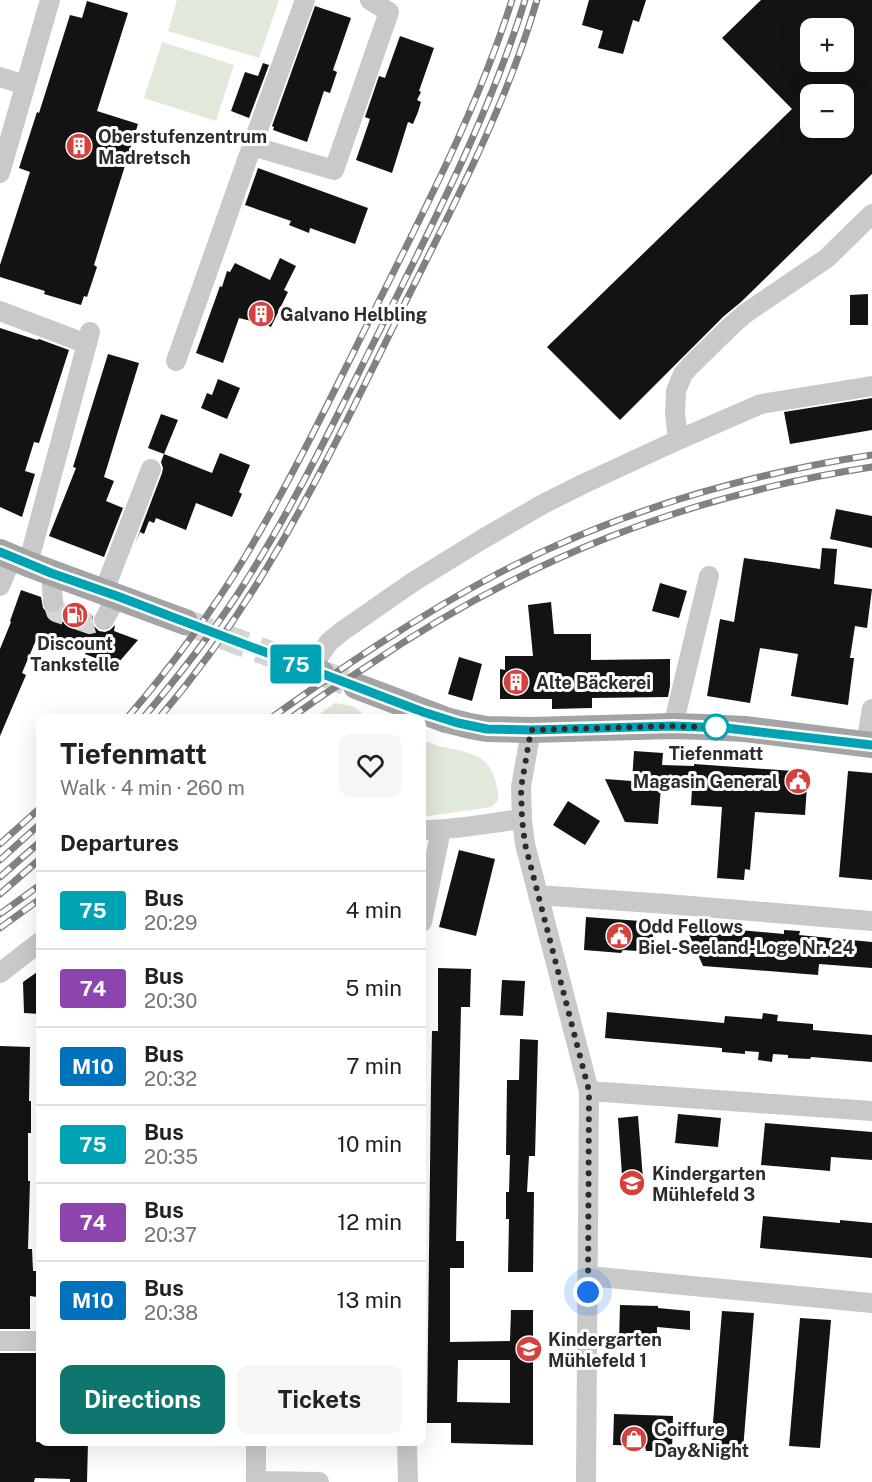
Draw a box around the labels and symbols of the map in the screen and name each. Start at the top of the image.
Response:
place label: Oberstufenzentrum Madretsch [98,126,267,168]
building icon: Oberstufenzentrum Madretsch [64,131,94,161]
building icon: Galvano Helbling [246,299,276,329]
place label: Galvano Helbling [280,304,427,325]
fuel station icon: Discount Tankstelle [60,600,90,630]
place label: Discount Tankstelle [30,633,120,675]
line badge: 75 [269,644,323,684]
building icon: Alte Bäckerei [501,667,531,697]
place label: Alte Bäckerei [536,672,651,693]
marker: Tiefenmatt [703,714,729,740]
place label: Tiefenmatt [669,743,763,764]
public building icon: Magasin General [783,766,813,796]
place label: Magasin General [633,771,778,792]
place label: Odd Fellows Biel-Seeland-Loge Nr. 24 [638,916,854,958]
public building icon: Odd Fellows Biel-Seeland-Loge Nr. 24 [604,921,634,951]
place label: Kindergarten Mühlefeld 3 [652,1163,766,1205]
school or university icon: Kindergarten Mühlefeld 3 [617,1168,647,1198]
your location [573,1277,603,1307]
place label: Kindergarten Mühlefeld 1 [548,1329,662,1371]
school or university icon: Kindergarten Mühlefeld 1 [514,1334,544,1364]
place label: Coiffure Day&Night [654,1419,749,1461]
shop icon: Coiffure Day&Night [619,1424,649,1454]

